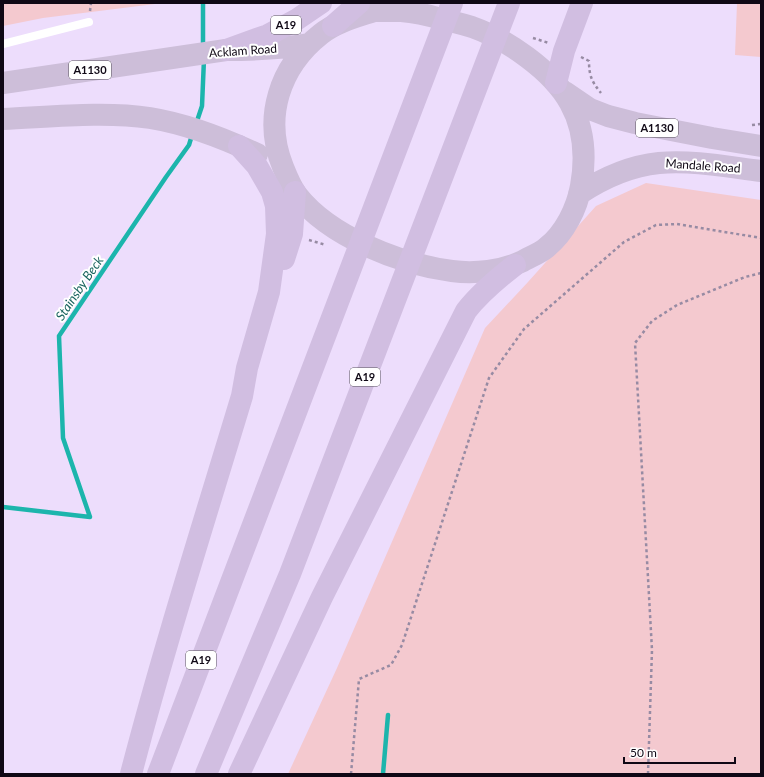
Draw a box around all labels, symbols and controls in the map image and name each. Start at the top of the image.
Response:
road number: A19 [271,16,301,34]
street label: Acklam Road [208,41,277,60]
road number: A1130 [69,61,111,79]
road number: A1130 [636,119,678,137]
street label: Mandale Road [665,155,741,176]
water label: Stainsby Beck [52,252,107,323]
road number: A19 [350,368,380,386]
road number: A19 [186,651,216,669]
scale bar [624,739,735,765]
text: 50 m [630,745,657,760]

